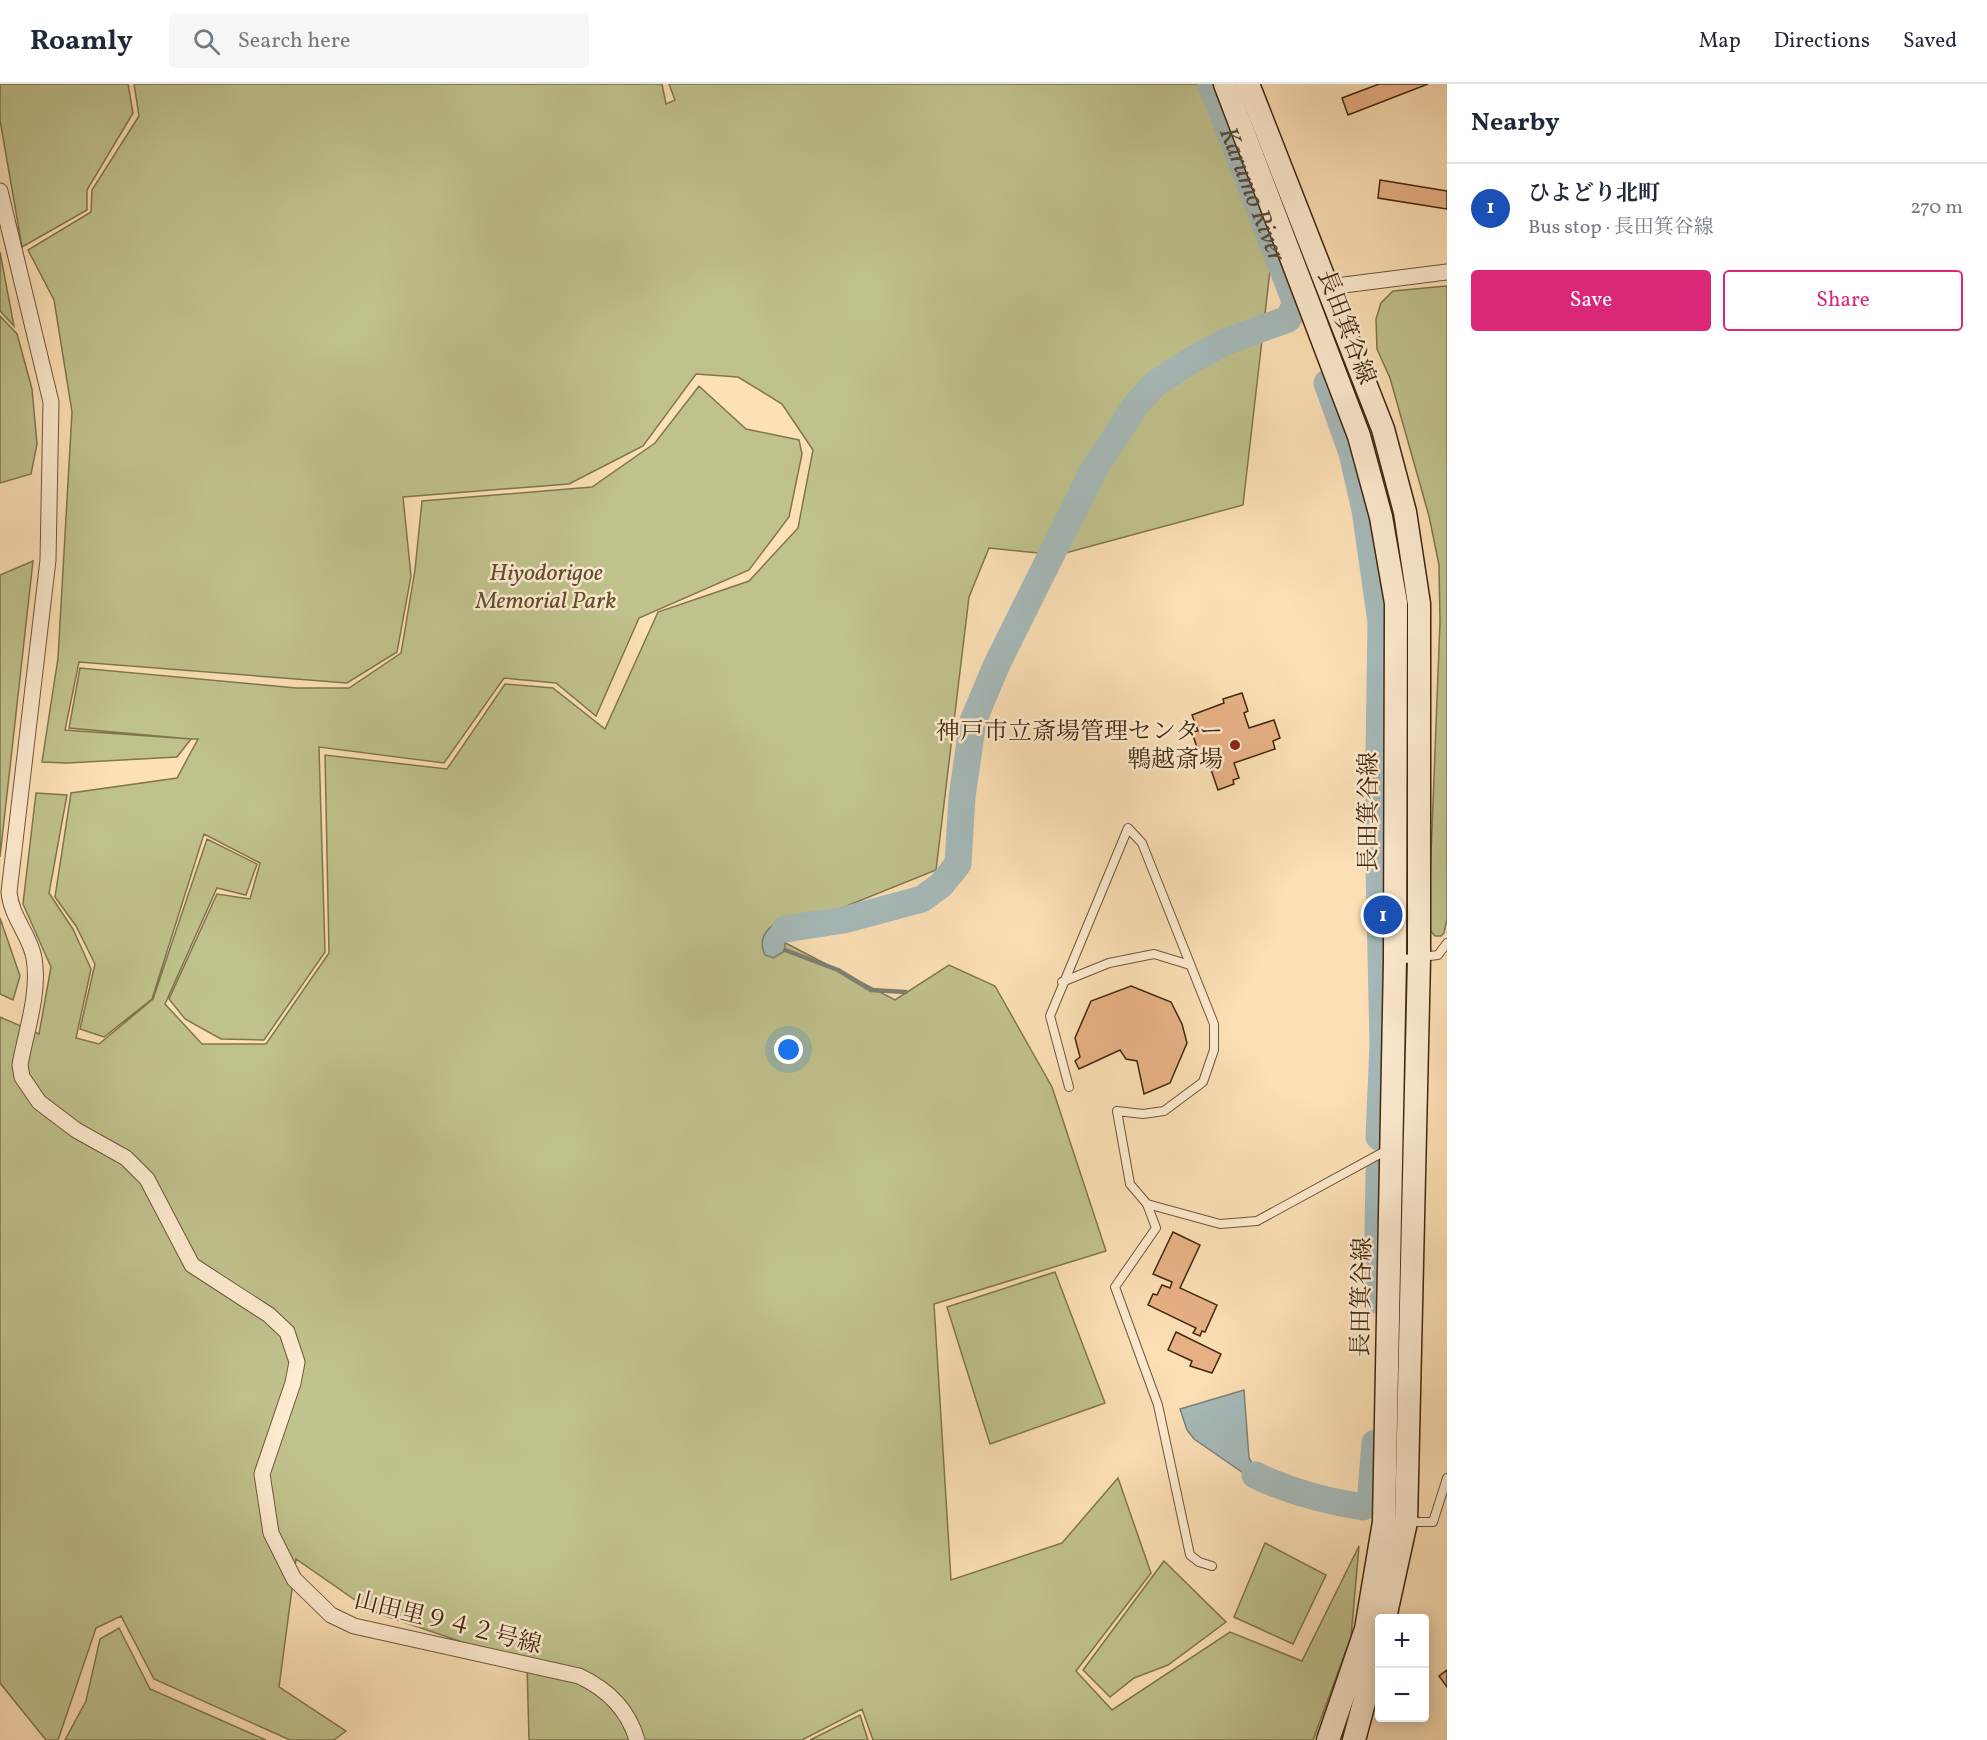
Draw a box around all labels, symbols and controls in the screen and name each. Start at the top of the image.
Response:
search box [169,14,589,68]
text: Roamly [30,22,133,61]
icon: search [190,25,223,58]
text: Search here [238,26,350,57]
text: Map [1699,27,1741,56]
text: Directions [1774,27,1870,56]
text: Saved [1903,27,1957,56]
text: Nearby [1471,105,1560,141]
water label: Karumo River [1209,122,1294,268]
text: ひよどり北町 [1528,179,1660,210]
text: 1 [1486,194,1495,222]
text: 270 m [1910,194,1963,222]
text: Bus stop · 長田箕谷線 [1528,214,1714,242]
street label: 長田箕谷線 [1308,266,1383,390]
button: Save [1471,270,1711,331]
button: Share [1723,270,1963,331]
park label: Hiyodorigoe Memorial Park [475,557,616,619]
place label: 神戸市立斎場管理センター 鵯越斎場 [936,716,1223,778]
marker: 神戸市立斎場管理センター 鵯越斎場 [1228,738,1242,752]
street label: 長田箕谷線 [1353,752,1387,872]
pin: 1 [1364,892,1402,938]
your location [774,1035,803,1064]
street label: 長田箕谷線 [1345,1237,1381,1357]
street label: 山田里９４２号線 [350,1584,545,1664]
map controls [1375,1614,1429,1722]
button: + [1375,1614,1429,1668]
button: − [1375,1668,1429,1722]

